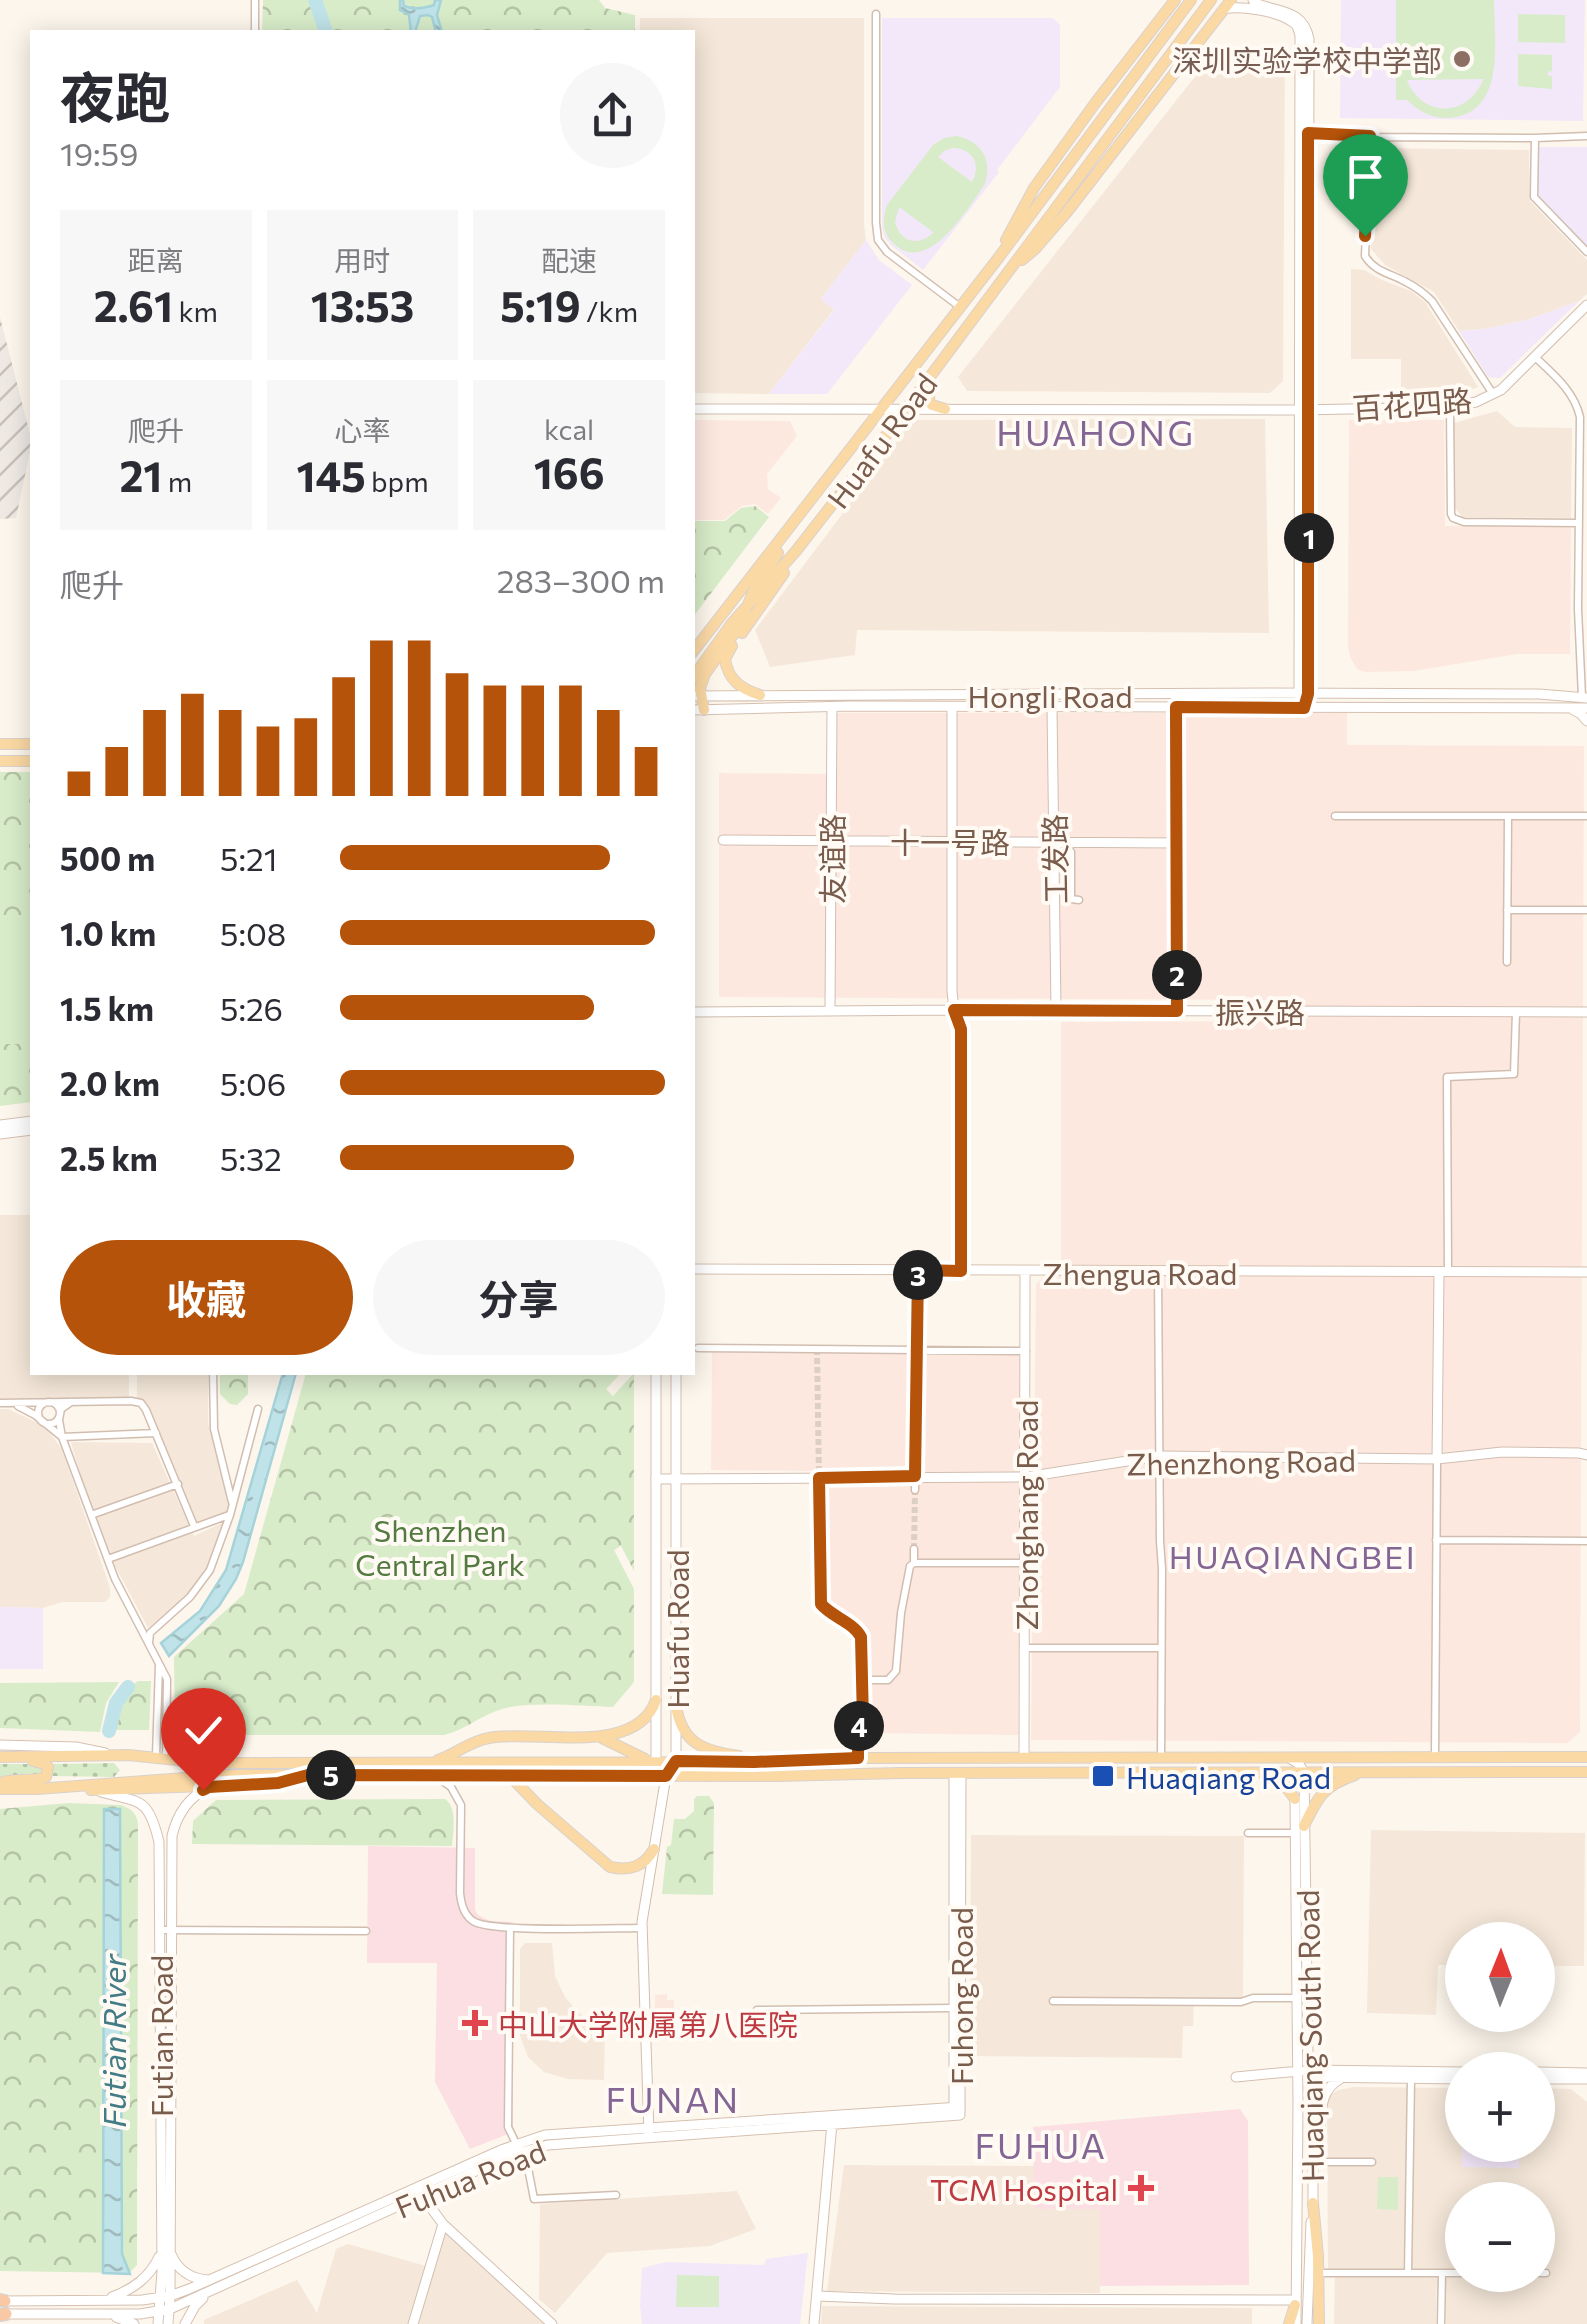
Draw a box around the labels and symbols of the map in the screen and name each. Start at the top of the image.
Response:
place label: 深圳实验学校中学部 [1172,41,1442,78]
marker: 深圳实验学校中学部 [1451,48,1473,70]
pin [1323,134,1408,237]
street label: Huafu Road [818,365,944,515]
street label: 百花四路 [1351,380,1473,426]
district label: HUAHONG [996,410,1196,453]
pin: 1 [1284,513,1334,563]
street label: Hongli Road [968,677,1133,714]
street label: 友谊路 [813,814,850,904]
street label: 工发路 [1035,814,1073,904]
street label: 十一号路 [890,823,1010,860]
pin: 2 [1152,950,1202,1000]
street label: 振兴路 [1215,993,1305,1030]
pin: 3 [893,1250,943,1300]
street label: Zhengua Road [1043,1254,1237,1291]
street label: Zhonghang Road [1007,1400,1044,1630]
street label: Zhenzhong Road [1126,1440,1356,1482]
park label: Shenzhen Central Park [355,1511,525,1582]
district label: HUAQIANGBEI [1169,1536,1417,1576]
street label: Huafu Road [658,1549,695,1709]
pin [161,1688,246,1791]
pin: 4 [834,1701,884,1751]
pin: 5 [306,1750,356,1800]
place label: Huaqiang Road [1126,1758,1331,1795]
marker: Huaqiang Road [1090,1763,1116,1789]
street label: Huaqiang South Road [1288,1889,1330,2183]
street label: Fuhong Road [942,1907,979,2085]
north arrow [1445,1922,1555,2032]
water label: Futian River [93,1953,133,2128]
street label: Futian Road [142,1955,179,2117]
place label: 中山大学附属第八医院 [498,2005,798,2042]
marker: 中山大学附属第八医院 [462,2010,488,2036]
district label: FUNAN [605,2077,741,2120]
district label: FUHUA [974,2123,1108,2166]
street label: Fuhua Road [389,2131,551,2225]
place label: TCM Hospital [930,2170,1118,2207]
marker: TCM Hospital [1128,2175,1154,2201]

